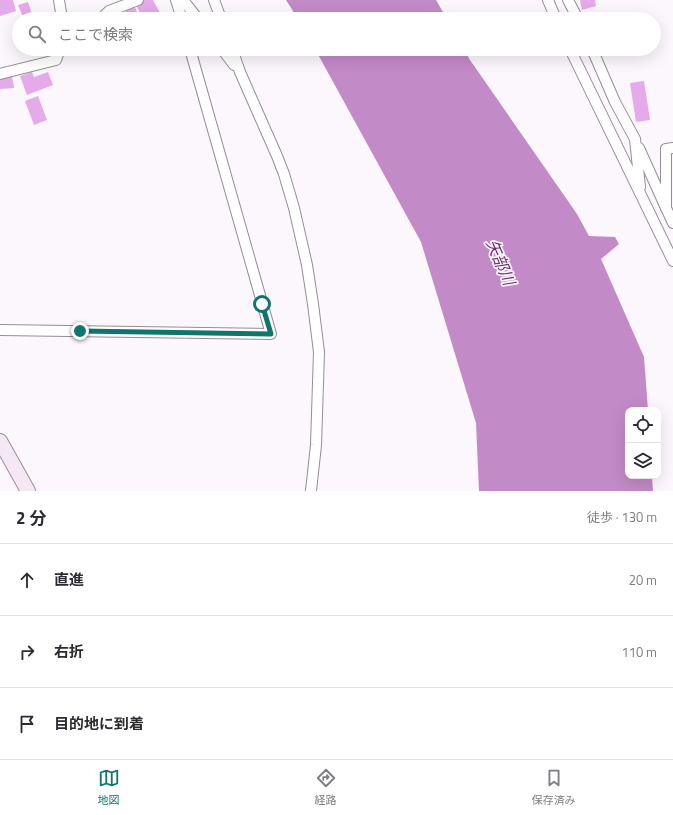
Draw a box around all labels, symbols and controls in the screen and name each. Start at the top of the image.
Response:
search box [12,12,661,56]
icon: search [26,23,48,45]
text: ここで検索 [58,23,133,46]
water label: 矢部川 [481,235,522,291]
route start [253,295,271,313]
route end [71,322,89,340]
map controls [625,407,661,479]
button: locate [625,407,661,443]
button: layers [625,443,661,479]
text: 2 分 [16,505,46,531]
text: 徒歩 · 130 m [587,507,657,527]
text: 直進 [54,568,84,591]
icon: ahead [16,569,38,591]
text: 20 m [629,570,657,590]
text: 右折 [54,640,84,663]
icon: right [16,641,38,663]
text: 110 m [621,642,657,662]
text: 目的地に到着 [54,712,144,735]
icon: arrive [16,713,38,735]
tab: 地図 [98,767,120,808]
tab: 経路 [315,767,337,808]
tab: 保存済み [532,767,576,808]

